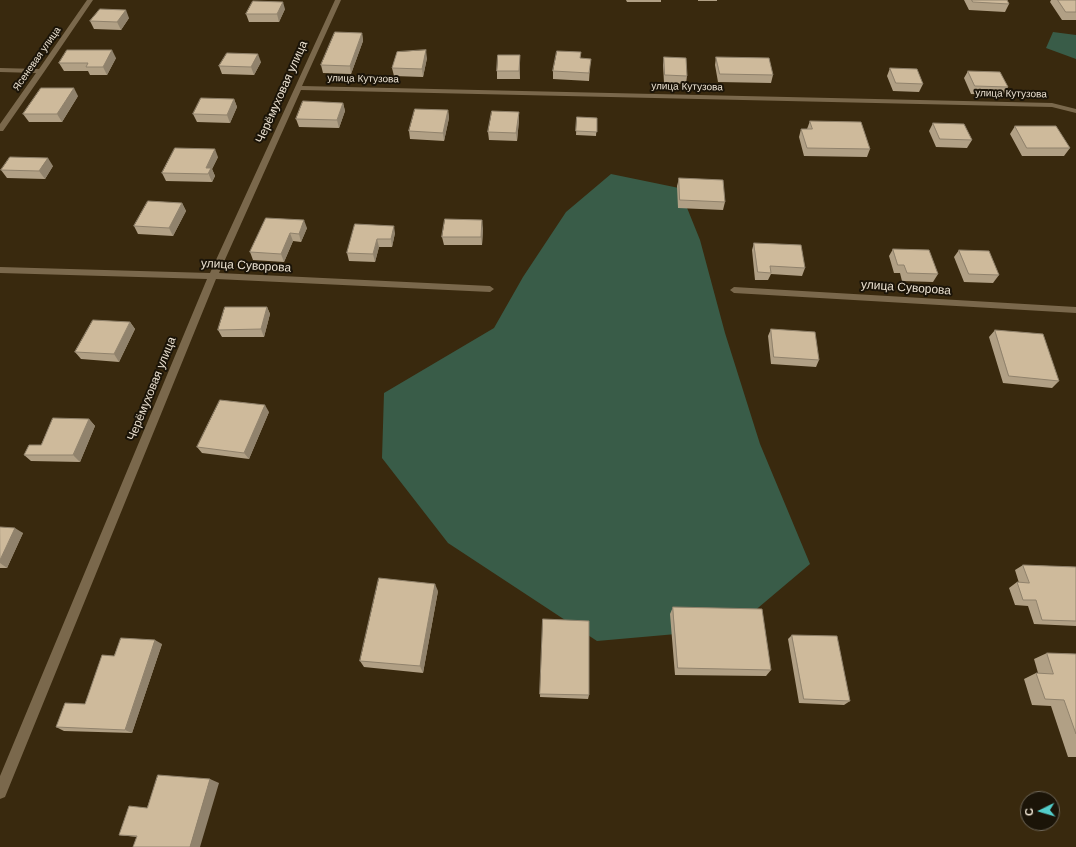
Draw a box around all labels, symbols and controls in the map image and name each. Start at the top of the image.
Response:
street label: Ясеневая улица [10,25,64,93]
street label: Черёмуховая улица [253,39,311,145]
street label: улица Кутузова [327,72,399,86]
street label: улица Кутузова [651,80,723,94]
street label: улица Кутузова [975,87,1047,101]
street label: улица Суворова [201,256,291,276]
street label: улица Суворова [861,278,951,298]
street label: Черёмуховая улица [125,335,179,443]
north arrow [1020,791,1060,831]
text: С [1023,807,1035,816]

